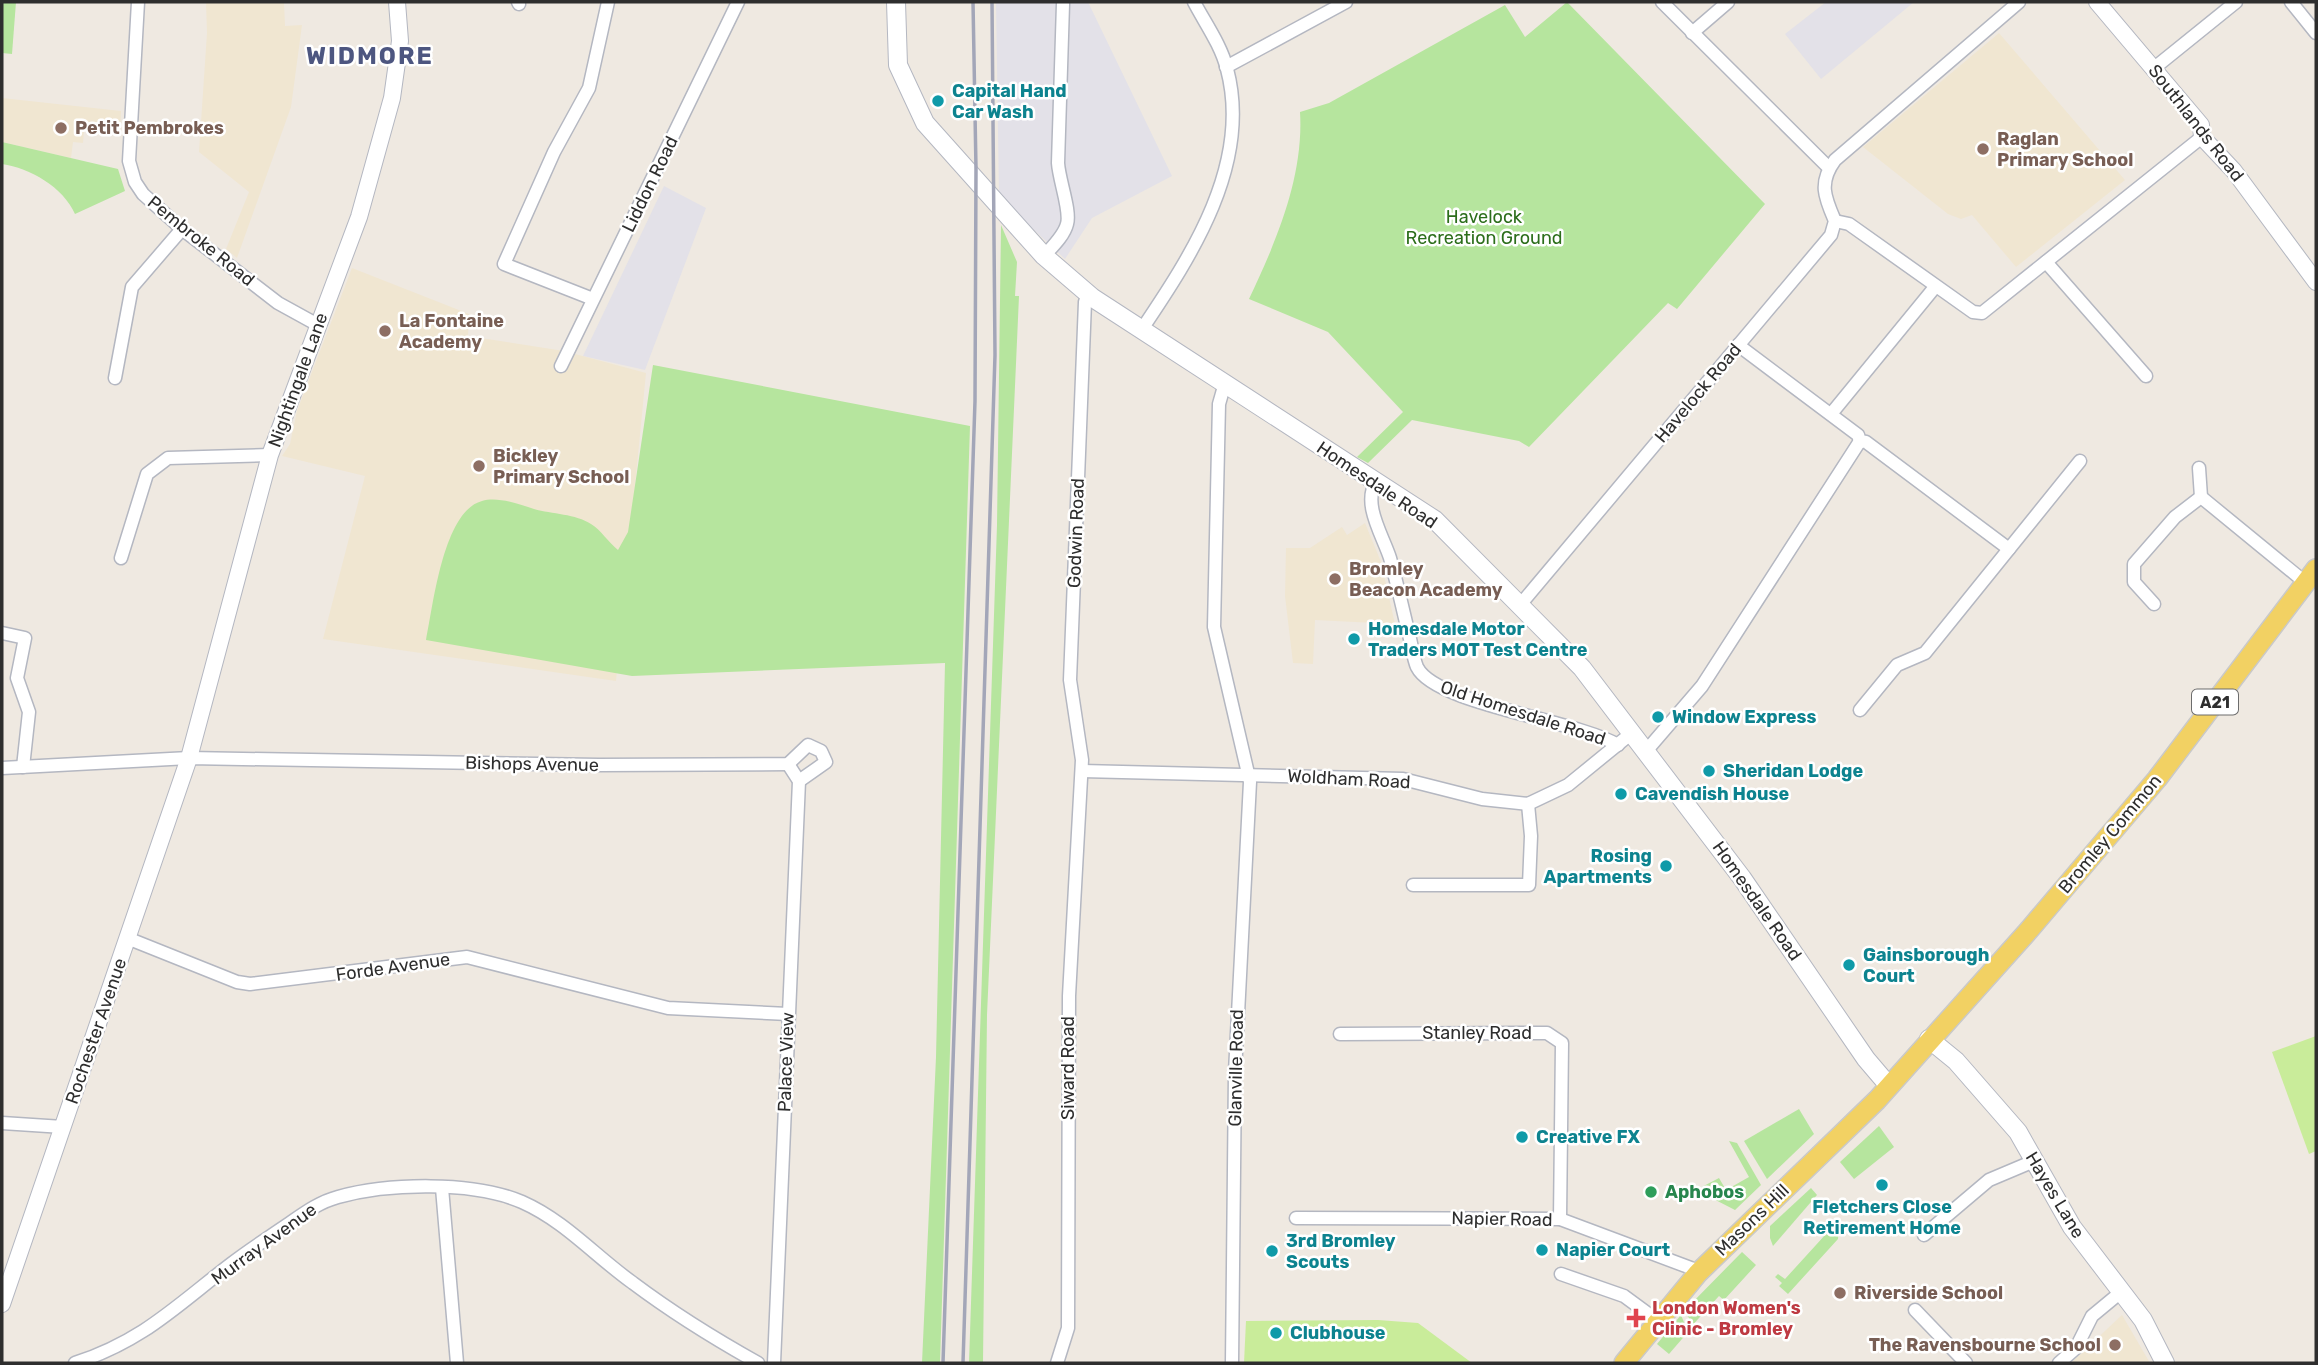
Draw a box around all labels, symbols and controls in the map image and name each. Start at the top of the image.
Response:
district label: WIDMORE [306,42,434,70]
street label: Southlands Road [2143,60,2249,186]
place label: Capital Hand Car Wash [952,80,1067,123]
marker: Capital Hand Car Wash [930,93,946,109]
place label: Petit Pembrokes [75,117,224,139]
marker: Petit Pembrokes [53,120,69,136]
place label: Raglan Primary School [1997,128,2133,171]
street label: Liddon Road [617,132,683,236]
marker: Raglan Primary School [1975,141,1991,157]
street label: Pembroke Road [143,191,259,291]
park label: Havelock Recreation Ground [1405,206,1563,249]
street label: Nightingale Lane [263,310,333,450]
place label: La Fontaine Academy [399,310,504,353]
marker: La Fontaine Academy [377,323,393,339]
street label: Havelock Road [1650,339,1746,447]
street label: Homesdale Road [1313,437,1441,533]
place label: Bickley Primary School [493,445,629,488]
marker: Bickley Primary School [471,458,487,474]
street label: Godwin Road [1063,478,1089,588]
place label: Bromley Beacon Academy [1349,558,1503,601]
marker: Bromley Beacon Academy [1327,571,1343,587]
place label: Homesdale Motor Traders MOT Test Centre [1368,618,1588,661]
marker: Homesdale Motor Traders MOT Test Centre [1346,631,1362,647]
street label: Old Homesdale Road [1438,676,1608,750]
road number: A21 [2192,690,2238,715]
place label: Window Express [1672,706,1816,728]
marker: Window Express [1650,709,1666,725]
street label: Bishops Avenue [465,752,599,776]
place label: Sheridan Lodge [1723,760,1863,782]
marker: Sheridan Lodge [1701,763,1717,779]
street label: Woldham Road [1287,765,1411,793]
street label: Bromley Common [2054,770,2166,898]
place label: Cavendish House [1635,783,1789,805]
marker: Cavendish House [1613,786,1629,802]
street label: Homesdale Road [1708,837,1806,965]
place label: Rosing Apartments [1544,845,1652,888]
marker: Rosing Apartments [1658,858,1674,874]
place label: Gainsborough Court [1863,944,1989,987]
street label: Forde Avenue [334,948,452,986]
street label: Rochester Avenue [61,955,131,1107]
marker: Gainsborough Court [1841,957,1857,973]
street label: Glanville Road [1224,1009,1248,1127]
street label: Palace View [773,1012,799,1112]
street label: Siward Road [1057,1016,1079,1120]
street label: Stanley Road [1422,1022,1532,1044]
place label: Creative FX [1536,1126,1640,1148]
marker: Creative FX [1514,1129,1530,1145]
street label: Hayes Lane [2021,1148,2089,1242]
marker: Fletchers Close Retirement Home [1874,1177,1890,1193]
street label: Masons Hill [1710,1179,1794,1261]
place label: Aphobos [1665,1181,1744,1203]
marker: Aphobos [1643,1184,1659,1200]
place label: Fletchers Close Retirement Home [1803,1196,1961,1239]
street label: Murray Avenue [207,1198,321,1290]
street label: Napier Road [1451,1207,1553,1231]
place label: 3rd Bromley Scouts [1286,1230,1396,1273]
place label: Napier Court [1556,1239,1670,1261]
marker: Napier Court [1534,1242,1550,1258]
marker: 3rd Bromley Scouts [1264,1243,1280,1259]
place label: Riverside School [1854,1282,2003,1304]
marker: Riverside School [1832,1285,1848,1301]
place label: London Women's Clinic - Bromley [1652,1297,1801,1340]
marker: London Women's Clinic - Bromley [1626,1308,1646,1328]
place label: Clubhouse [1290,1322,1386,1344]
marker: Clubhouse [1268,1325,1284,1341]
place label: The Ravensbourne School [1869,1334,2101,1356]
marker: The Ravensbourne School [2107,1337,2123,1353]

